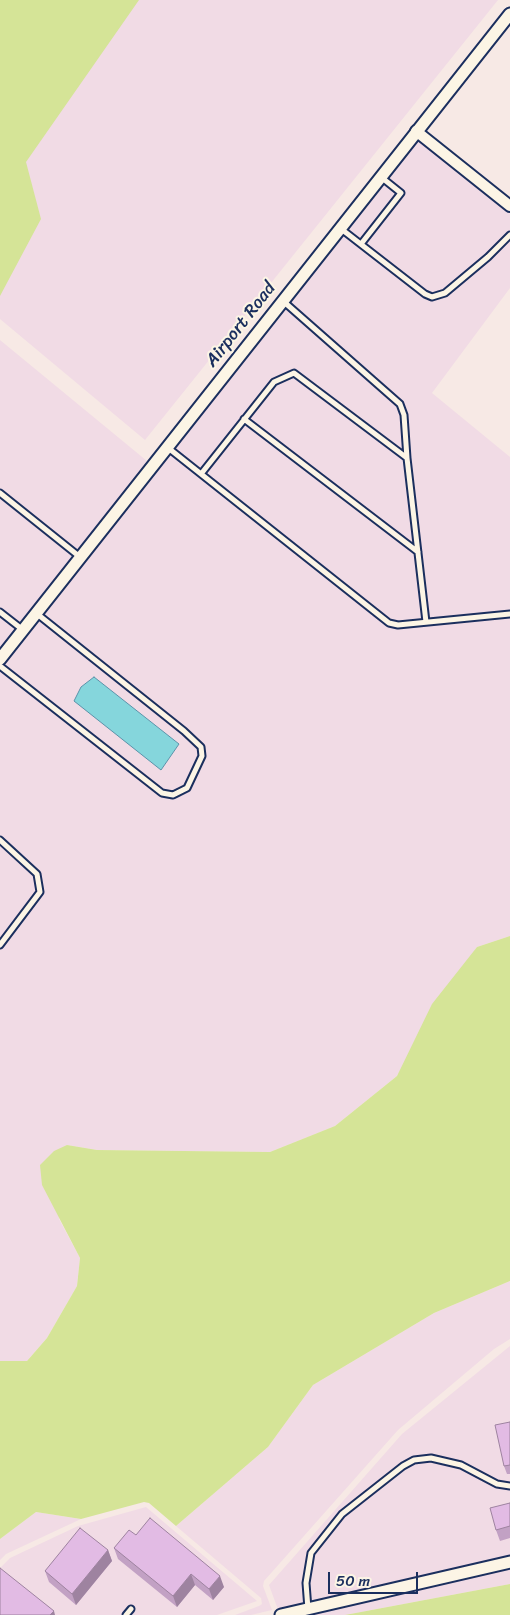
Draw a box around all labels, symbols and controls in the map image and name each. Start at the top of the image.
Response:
street label: Airport Road [201,278,281,372]
scale bar [330,1562,420,1594]
text: 50 m [336,1568,370,1594]

